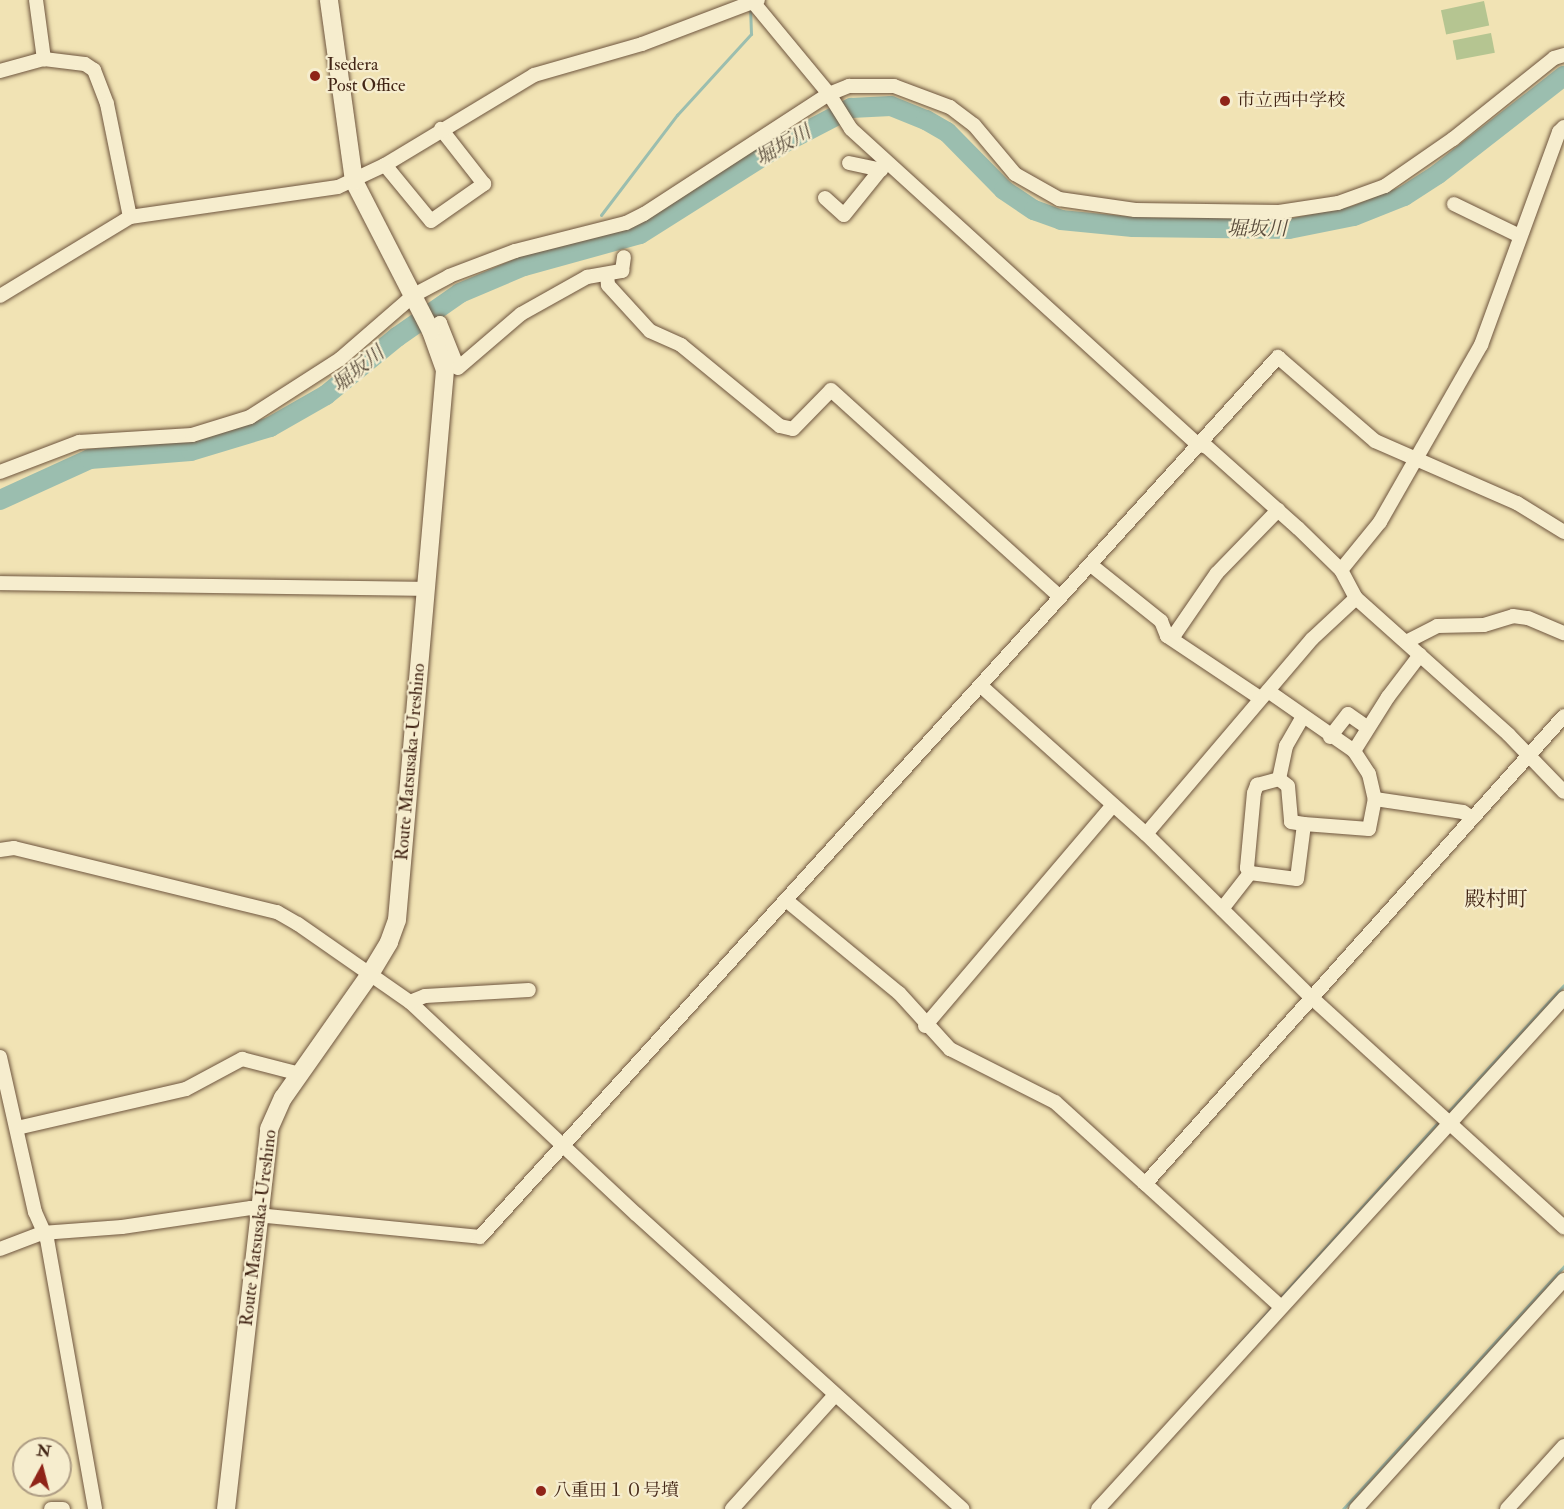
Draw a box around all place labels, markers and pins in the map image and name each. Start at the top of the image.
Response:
place label: Isedera Post Office [327,55,405,98]
marker: Isedera Post Office [308,69,322,83]
place label: 市立西中学校 [1237,90,1345,112]
marker: 市立西中学校 [1218,94,1232,108]
place label: 八重田１０号墳 [553,1480,679,1502]
marker: 八重田１０号墳 [534,1484,548,1498]

